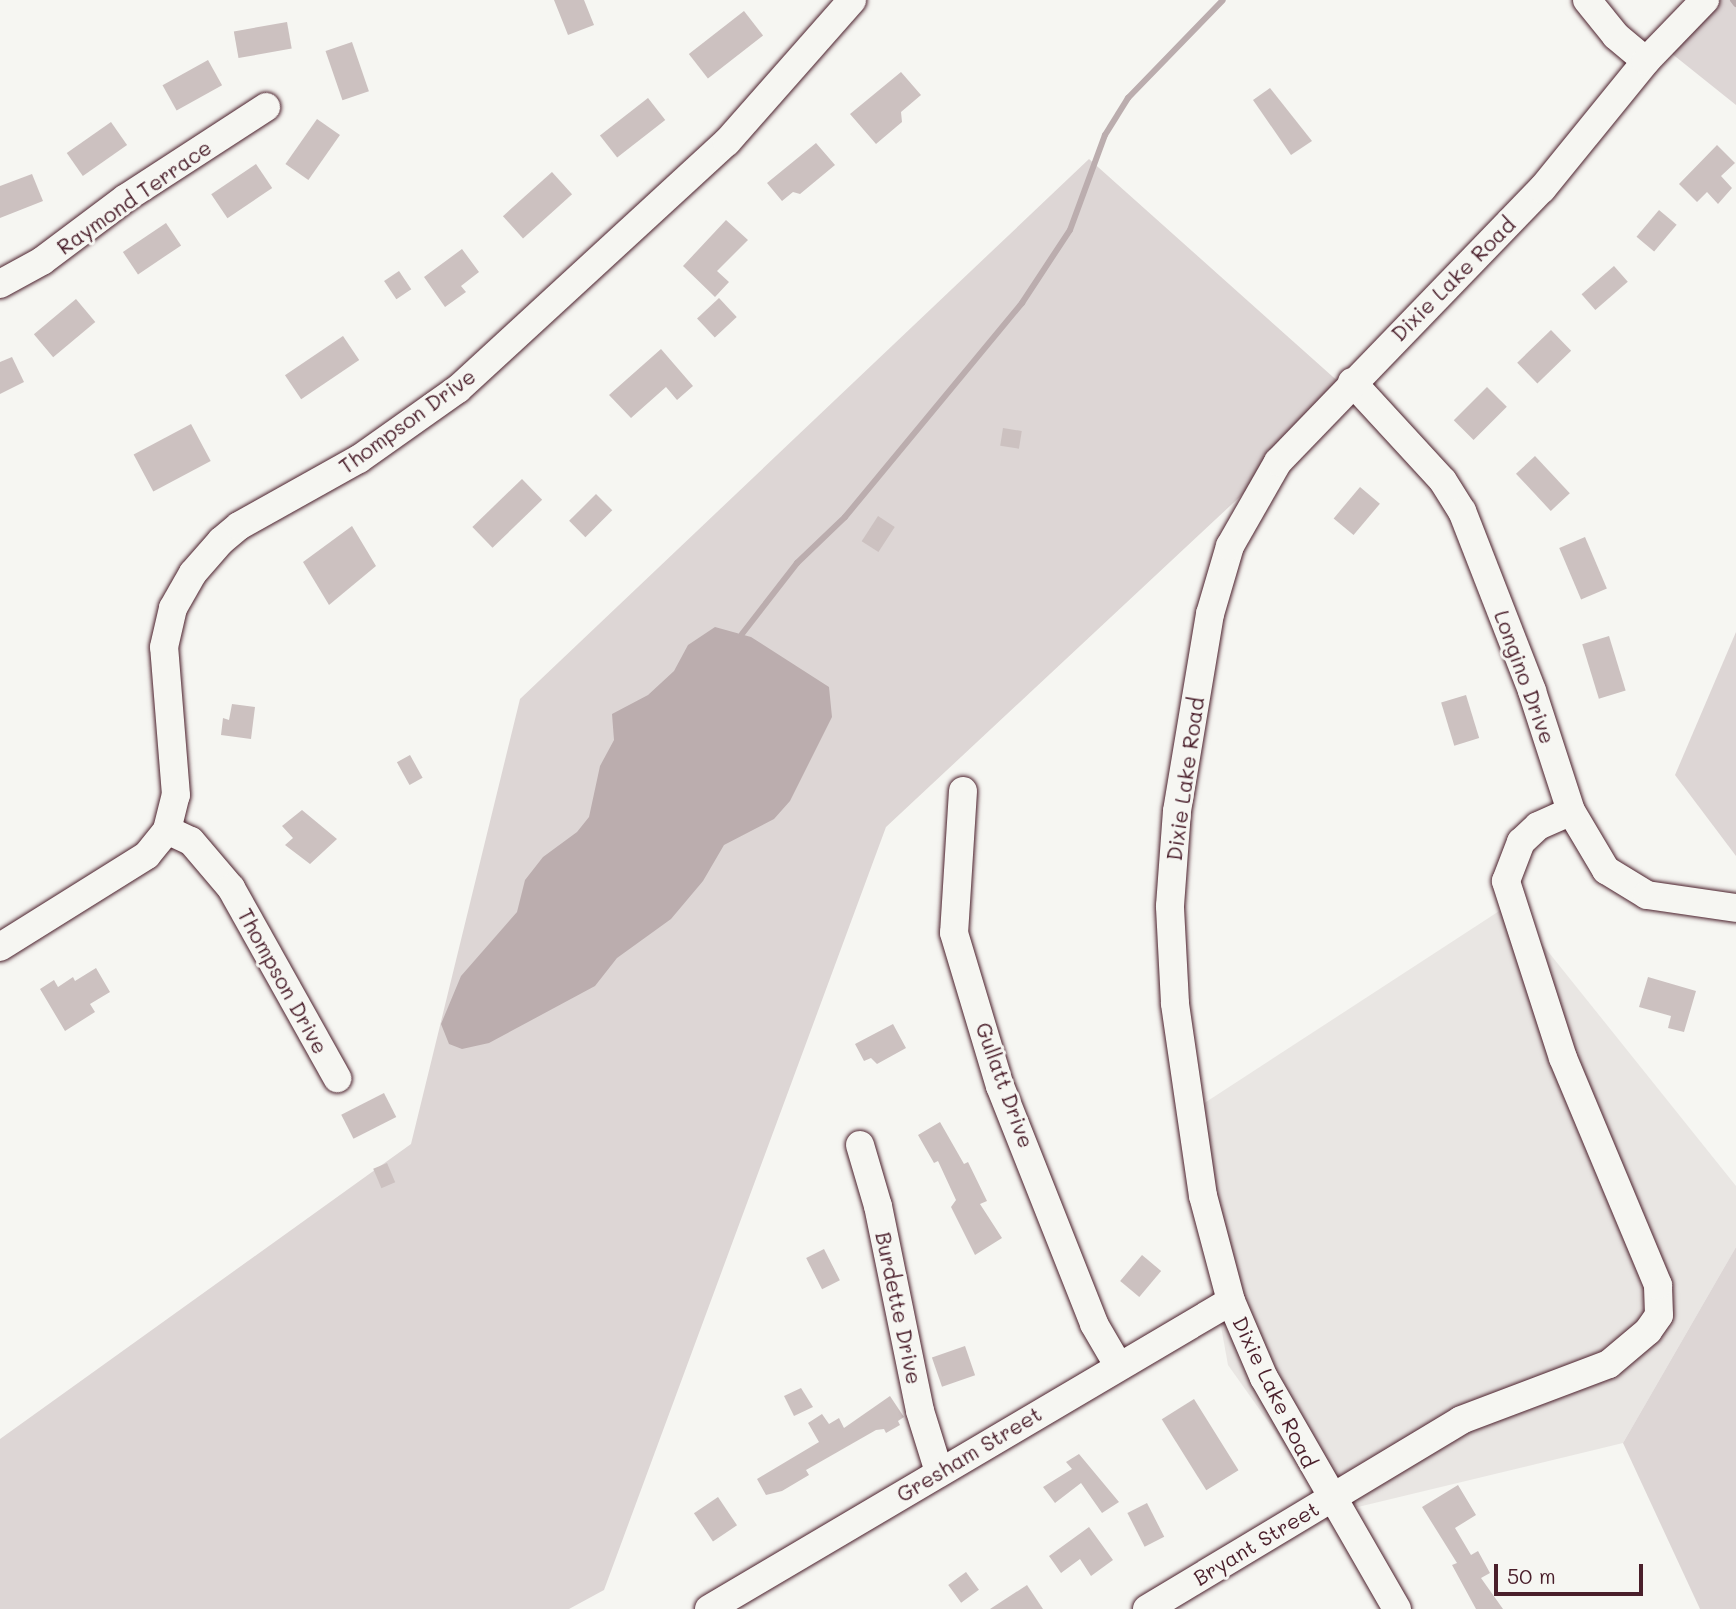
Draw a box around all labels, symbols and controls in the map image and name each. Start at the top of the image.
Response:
street label: Raymond Terrace [52,134,216,260]
street label: Dixie Lake Road [1386,212,1520,346]
street label: Thompson Drive [334,363,480,479]
street label: Longino Drive [1489,607,1561,747]
street label: Dixie Lake Road [1161,696,1209,862]
street label: Thompson Drive [233,904,333,1058]
street label: Gullatt Drive [971,1019,1039,1151]
street label: Burdette Drive [871,1230,927,1386]
street label: Dixie Lake Road [1228,1312,1322,1472]
street label: Gresham Street [892,1401,1046,1507]
street label: Bryant Street [1189,1496,1323,1590]
scale bar [1498,1550,1647,1594]
text: 50 m [1507,1562,1556,1589]

